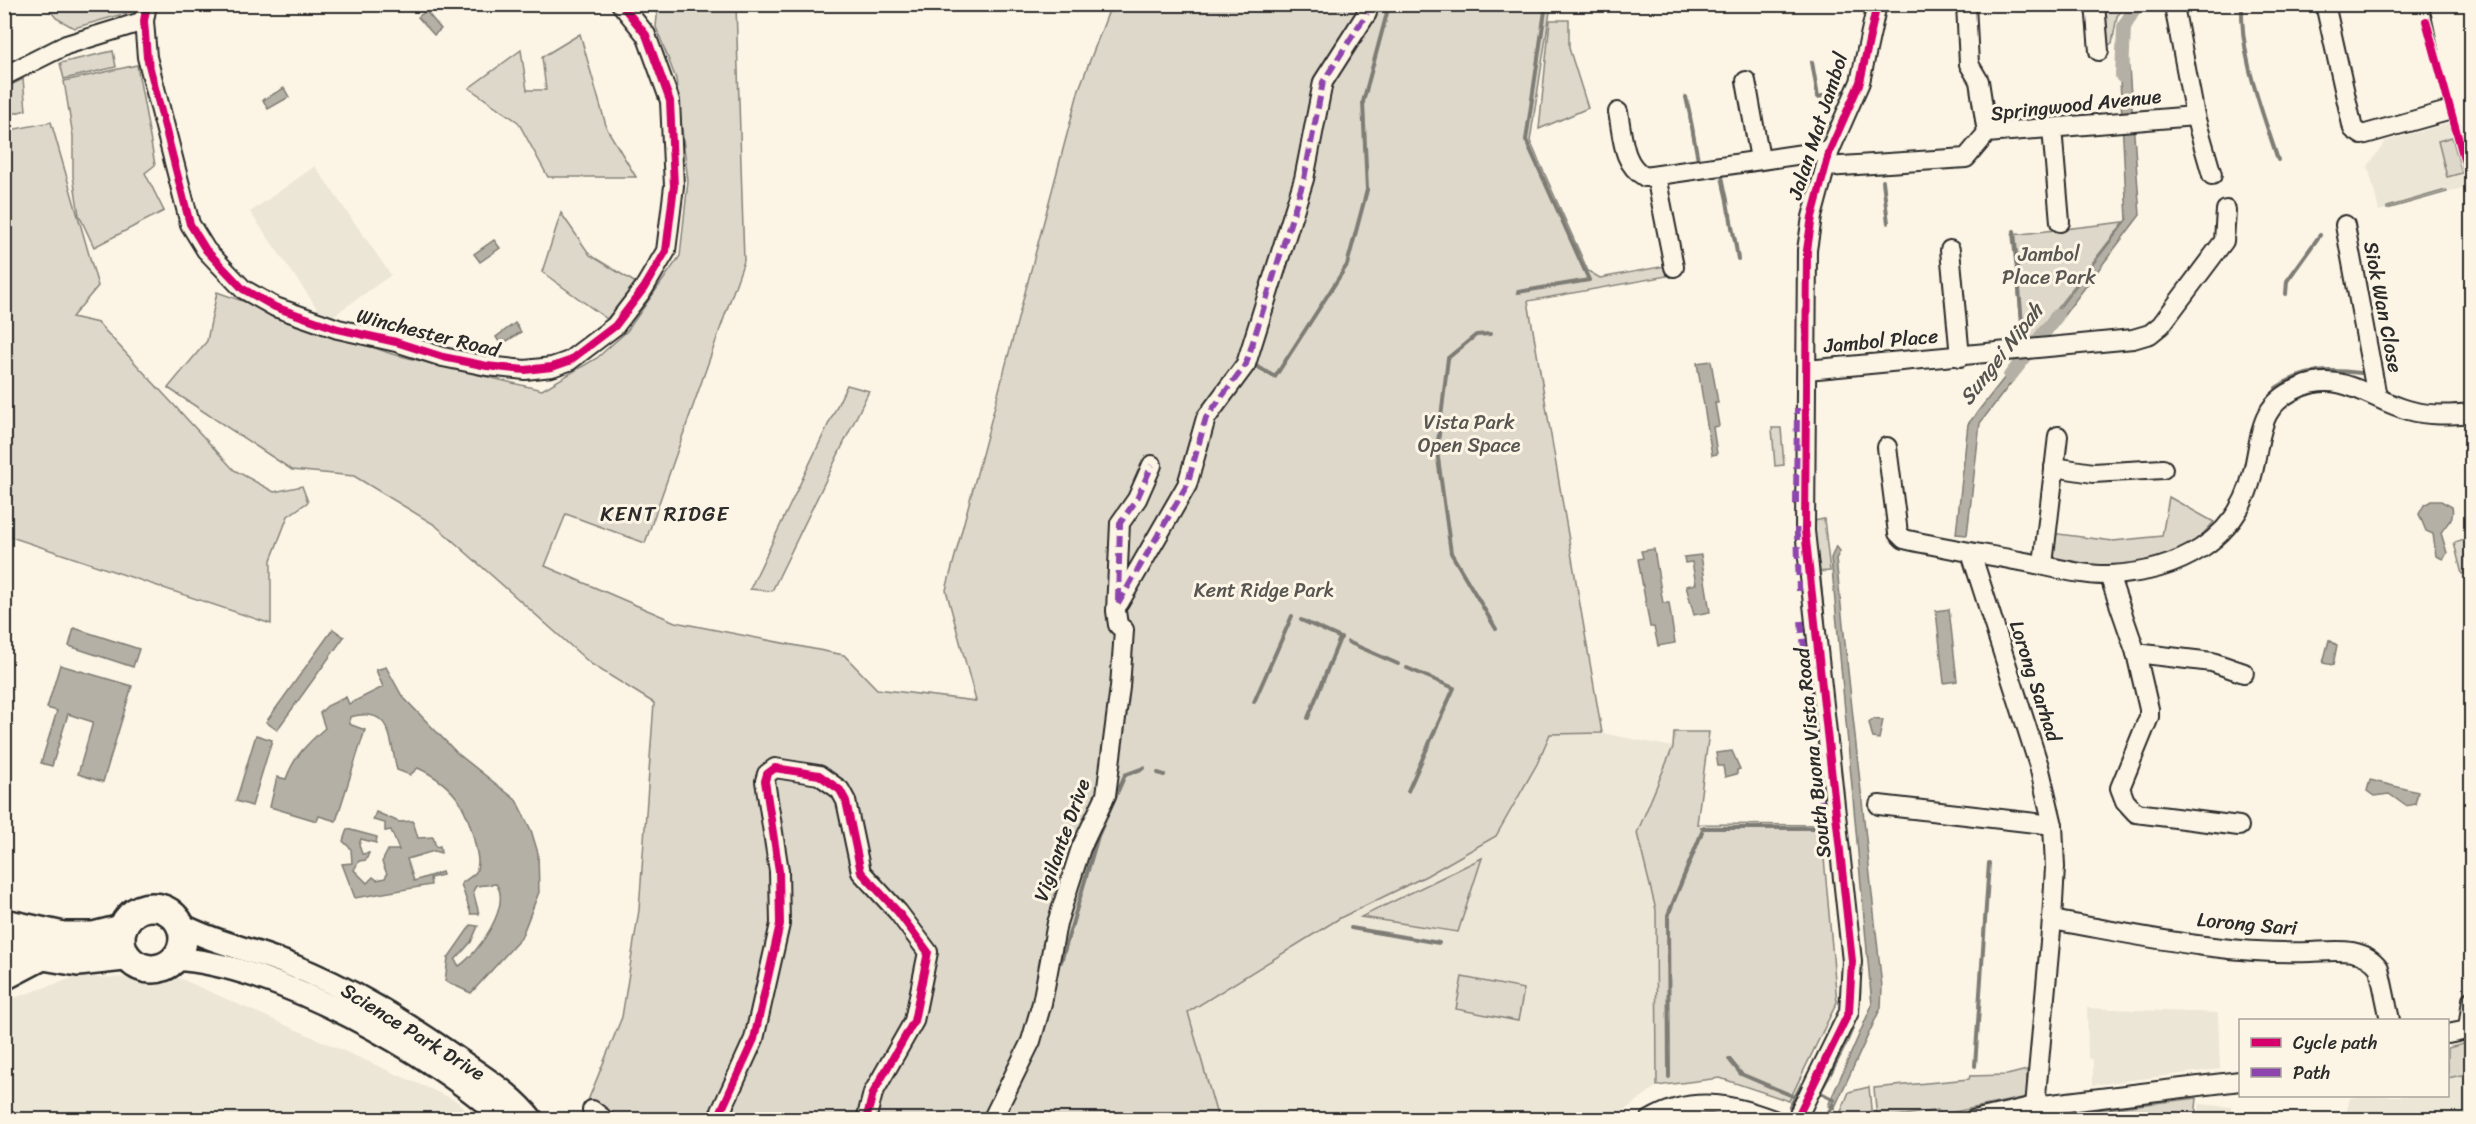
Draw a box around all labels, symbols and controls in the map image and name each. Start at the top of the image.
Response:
street label: Jalan Mat Jambol [1777,48,1858,205]
street label: Springwood Avenue [1989,79,2163,131]
park label: Jambol Place Park [2002,237,2096,295]
street label: Siok Wan Close [2353,238,2413,376]
water label: Sungei Nipah [1949,293,2055,414]
street label: Winchester Road [353,298,505,368]
street label: Jambol Place [1821,319,1940,364]
park label: Vista Park Open Space [1418,405,1521,463]
district label: KENT RIDGE [600,495,730,533]
park label: Kent Ridge Park [1194,573,1334,608]
street label: Lorong Sarhad [1999,616,2072,748]
street label: South Buona Vista Road [1784,645,1841,860]
street label: Vigilante Drive [1024,773,1101,906]
street label: Lorong Sari [2196,902,2300,946]
street label: Science Park Drive [334,974,492,1091]
legend [2239,1019,2449,1097]
text: Cycle path [2293,1027,2377,1059]
text: Path [2293,1057,2330,1089]

